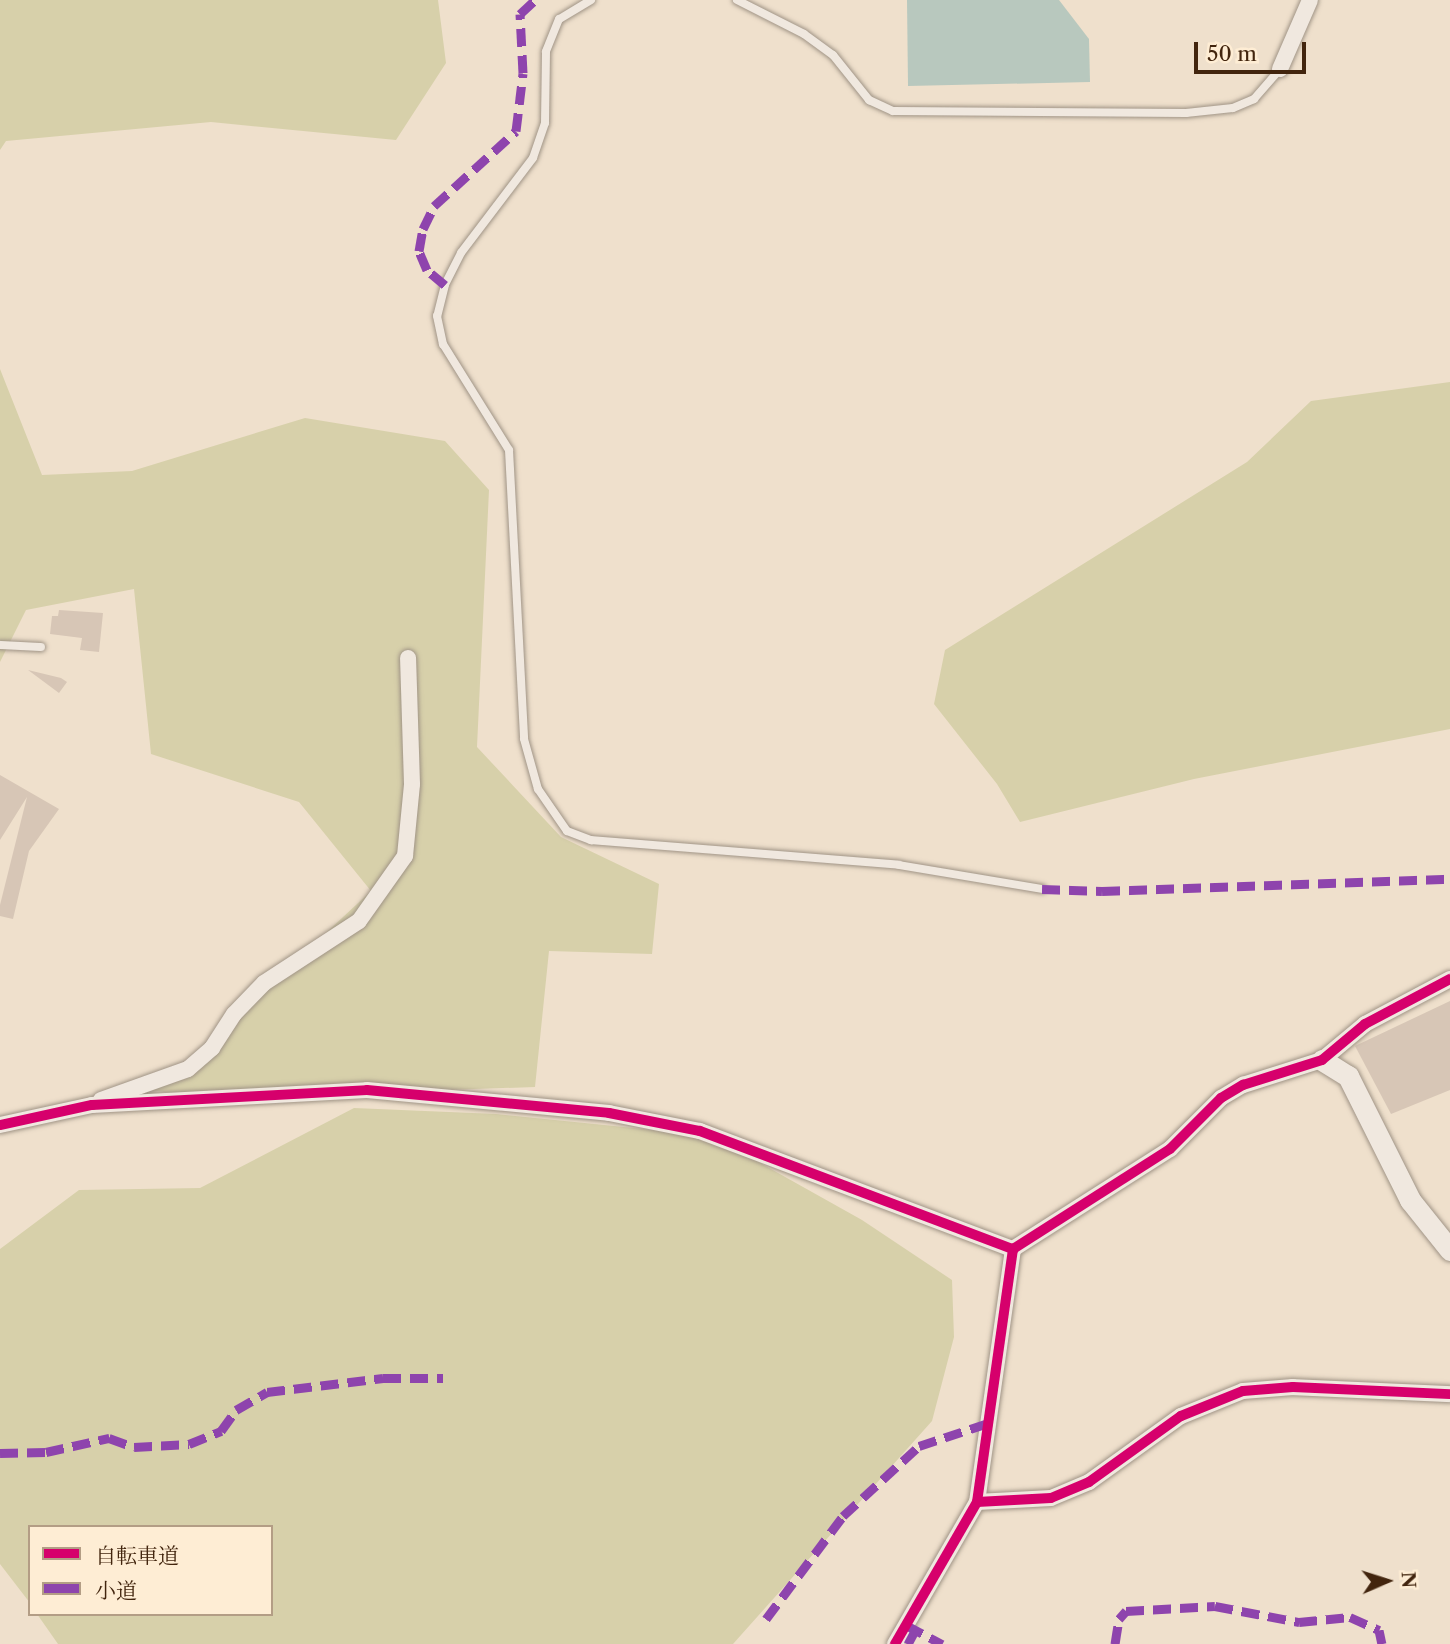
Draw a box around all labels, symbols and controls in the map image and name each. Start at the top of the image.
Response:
scale bar [1198,28,1310,72]
text: 50 m [1207,41,1257,66]
legend [28,1525,273,1616]
text: 自転車道 [95,1543,179,1568]
north arrow [1352,1546,1422,1616]
text: N [1397,1571,1420,1589]
text: 小道 [95,1578,137,1603]

